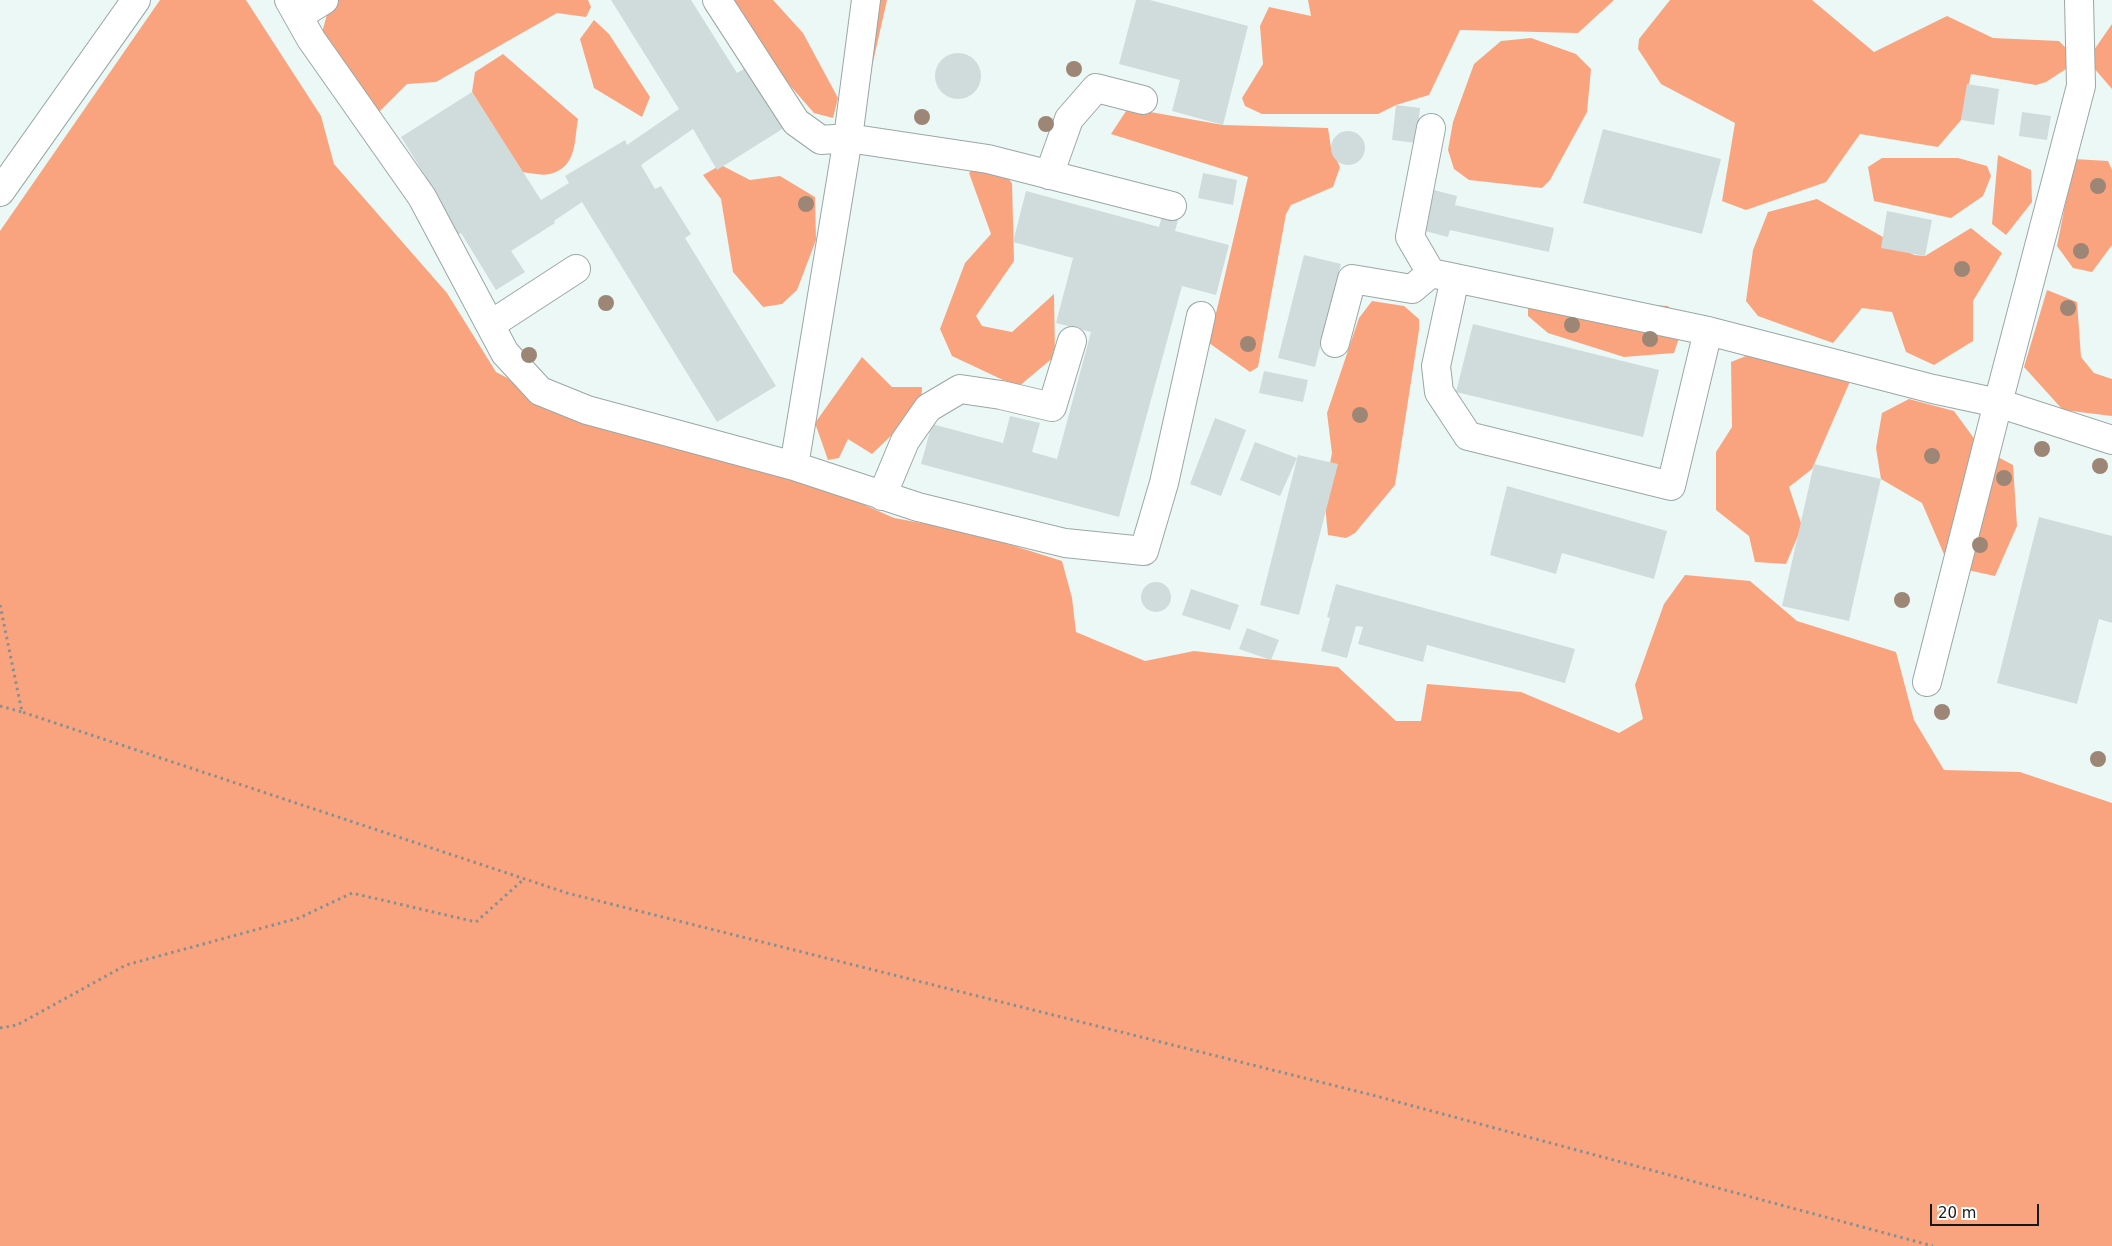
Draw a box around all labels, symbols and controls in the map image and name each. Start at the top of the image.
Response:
scale bar [1932,1194,2041,1226]
text: 20 m [1938,1204,1976,1222]

